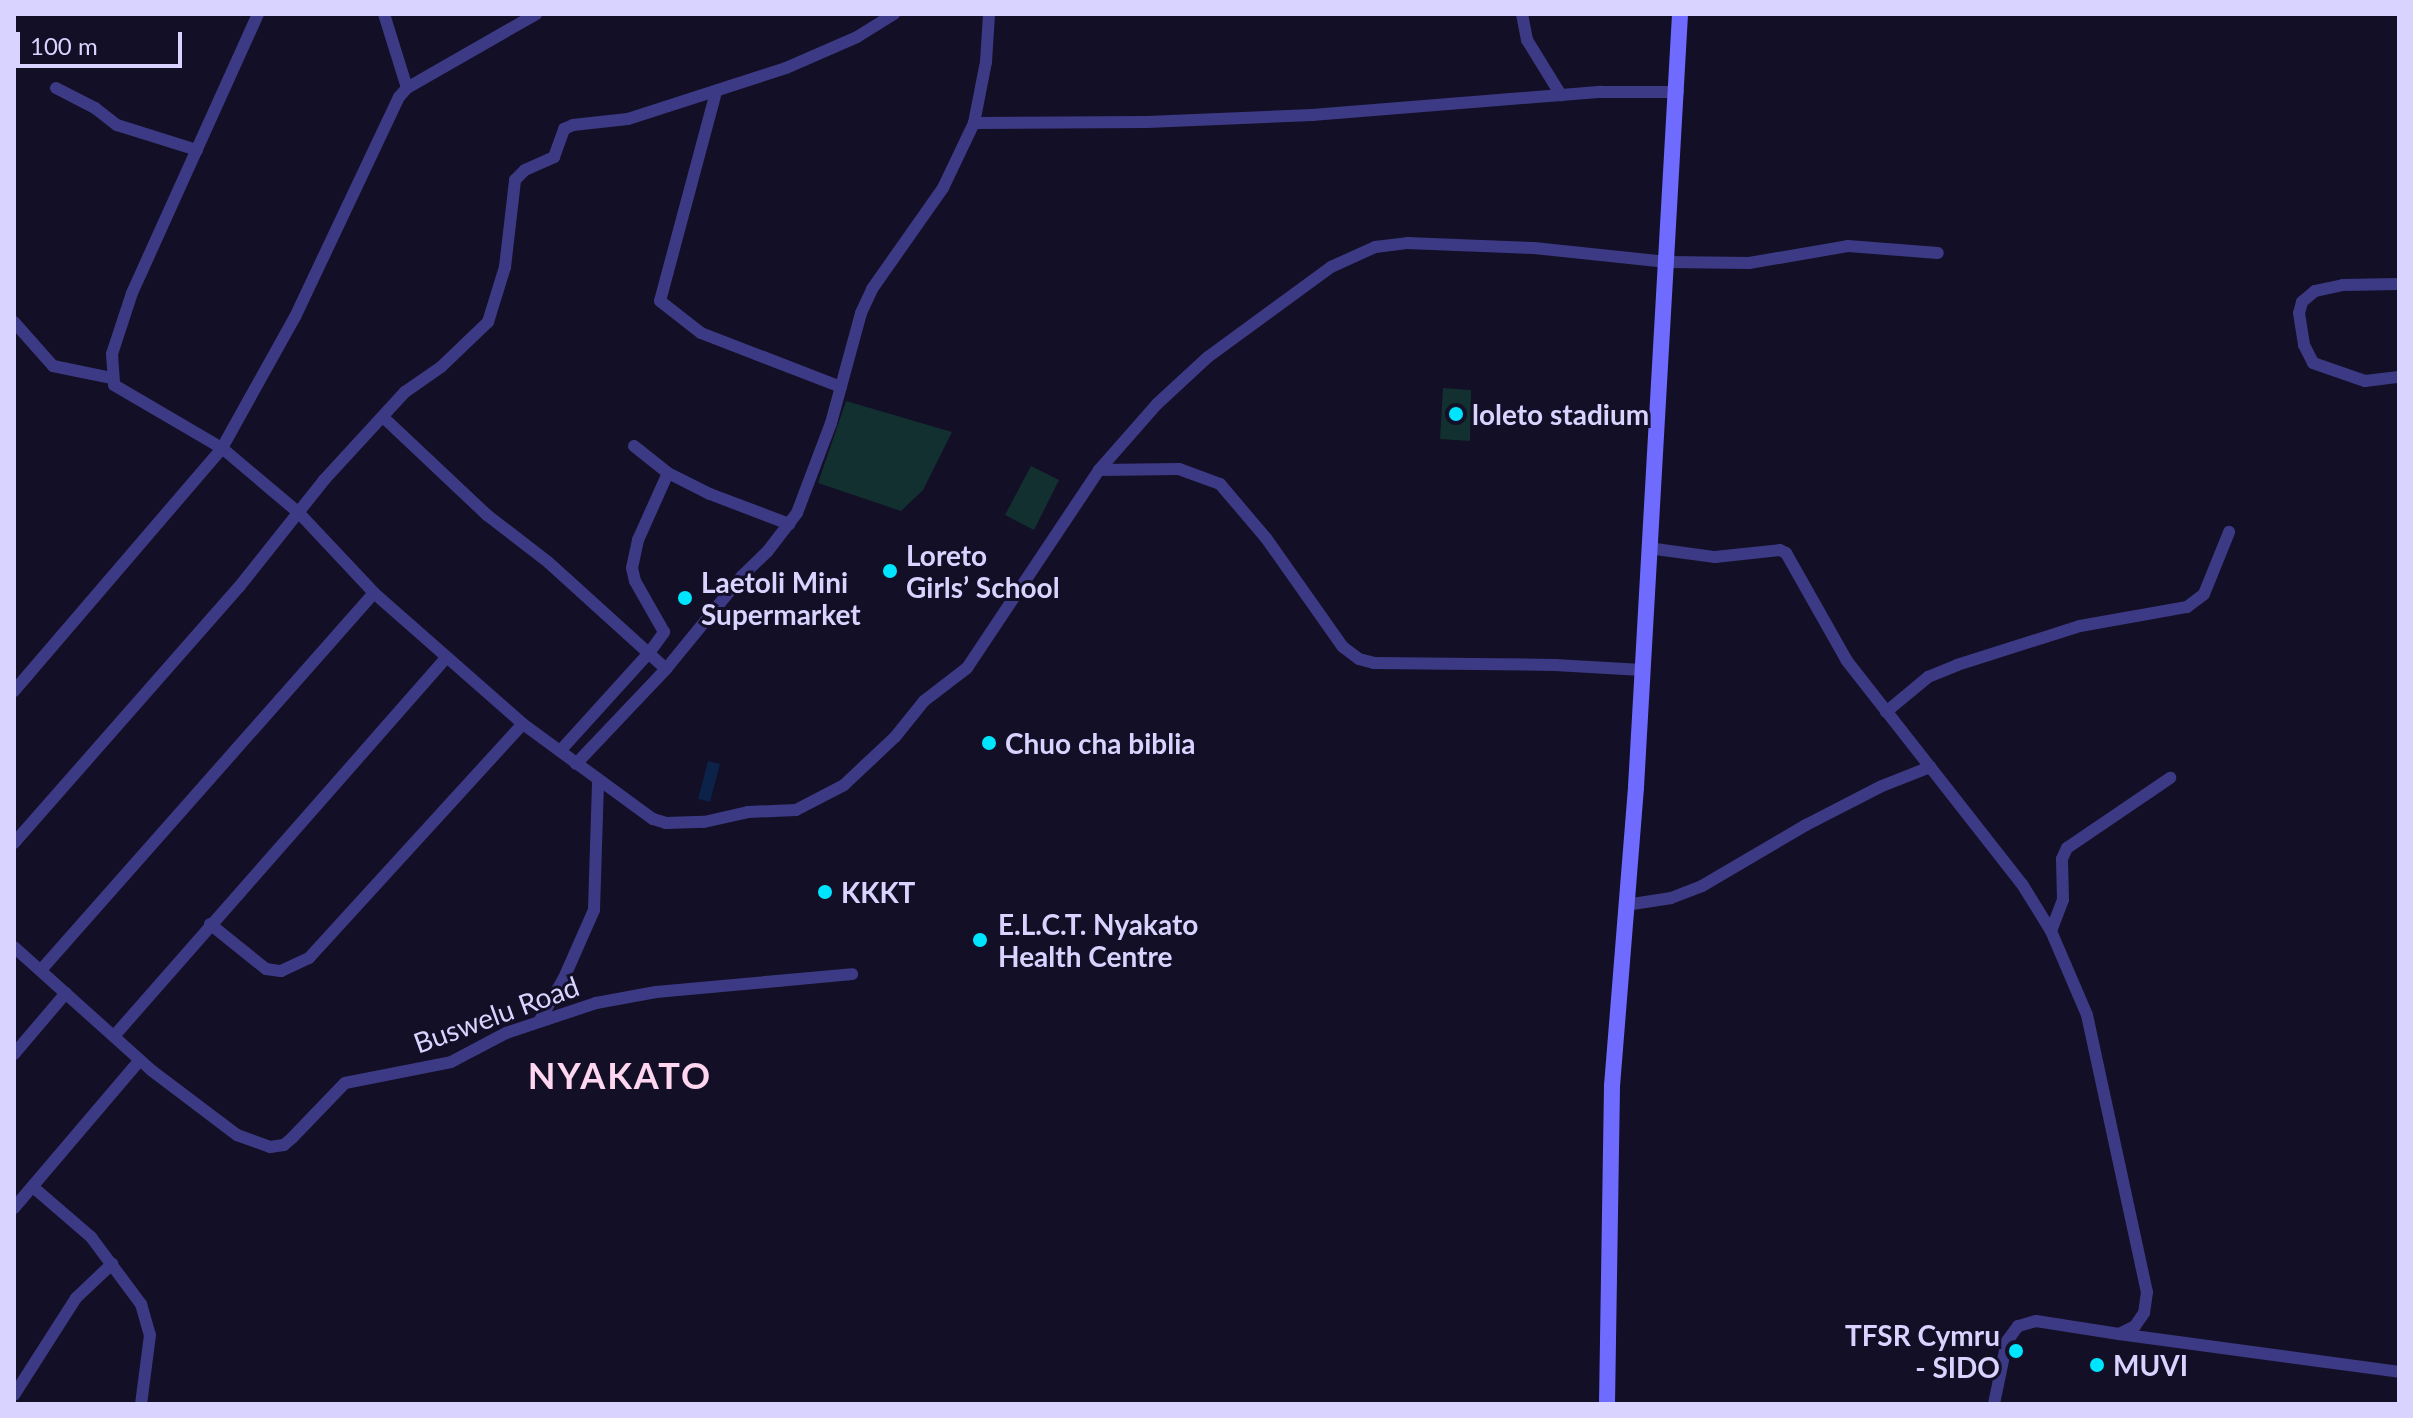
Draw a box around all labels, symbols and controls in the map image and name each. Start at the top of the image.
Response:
scale bar [20,16,186,66]
text: 100 m [30,31,98,60]
place label: loleto stadium [1472,397,1649,431]
marker: loleto stadium [1447,405,1465,423]
place label: Loreto Girls’ School [906,538,1060,604]
marker: Loreto Girls’ School [881,562,899,580]
place label: Laetoli Mini Supermarket [701,565,861,631]
marker: Laetoli Mini Supermarket [676,589,694,607]
place label: Chuo cha biblia [1005,726,1195,760]
marker: Chuo cha biblia [980,734,998,752]
place label: KKKT [841,875,915,909]
marker: KKKT [816,883,834,901]
place label: E.L.C.T. Nyakato Health Centre [998,907,1198,973]
marker: E.L.C.T. Nyakato Health Centre [969,929,991,951]
street label: Buswelu Road [409,969,583,1059]
district label: NYAKATO [528,1054,712,1098]
place label: TFSR Cymru - SIDO [1845,1318,2000,1384]
marker: TFSR Cymru - SIDO [2007,1342,2025,1360]
place label: MUVI [2113,1348,2188,1382]
marker: MUVI [2088,1356,2106,1374]

